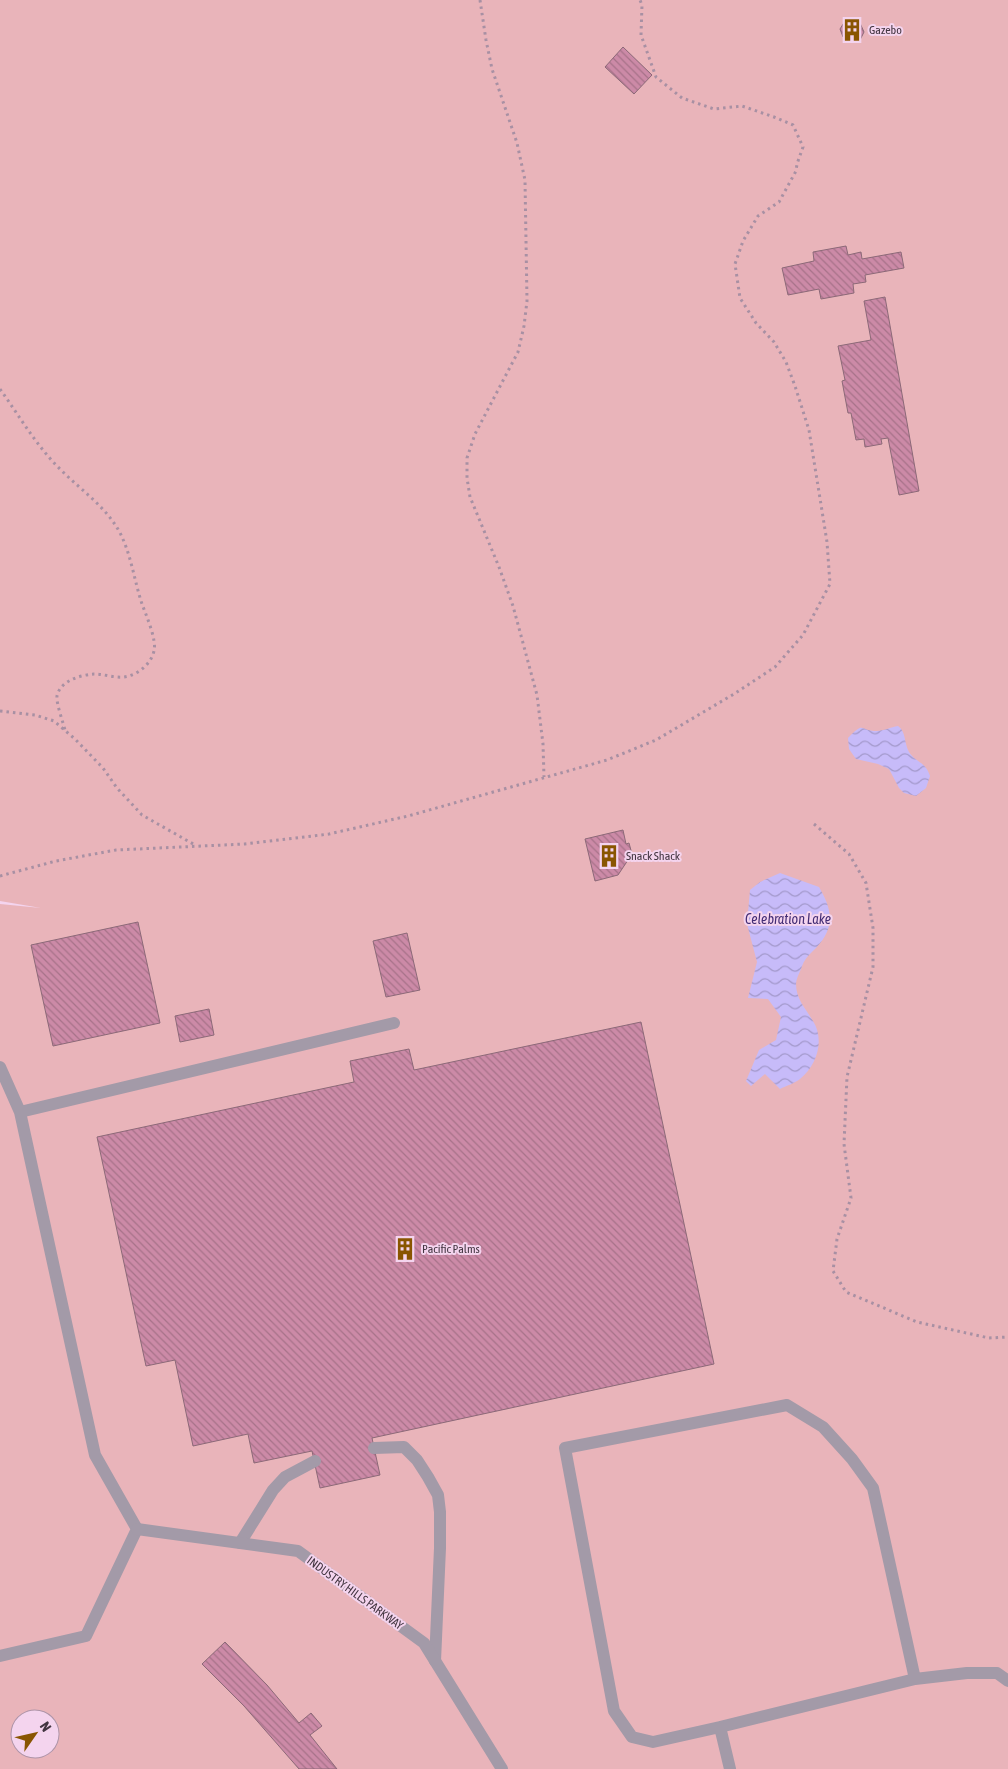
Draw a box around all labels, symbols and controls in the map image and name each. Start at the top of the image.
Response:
building icon: Gazebo [839,17,865,43]
place label: Gazebo [869,23,902,37]
building icon: Snack Shack [596,843,622,869]
place label: Snack Shack [626,849,681,863]
water label: Celebration Lake [745,911,831,927]
building icon: Pacific Palms [392,1236,418,1262]
place label: Pacific Palms [422,1242,480,1256]
street label: INDUSTRY HILLS PARKWAY [304,1553,406,1633]
north arrow [10,1709,60,1759]
text: N [37,1719,55,1735]

